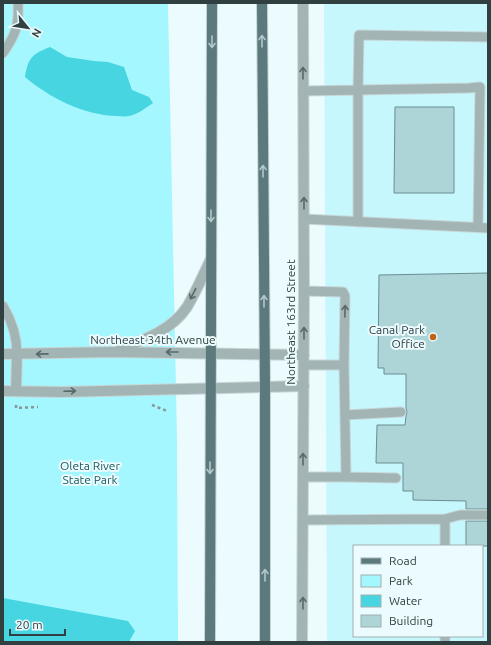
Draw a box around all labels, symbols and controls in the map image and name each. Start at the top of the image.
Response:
north arrow [8,8,48,48]
text: N [29,26,44,40]
one-way arrow [208,35,216,48]
one-way arrow [258,35,266,48]
one-way arrow [299,67,307,80]
one-way arrow [259,165,267,178]
one-way arrow [300,197,308,210]
one-way arrow [207,209,215,222]
street label: Northeast 163rd Street [284,259,297,385]
one-way arrow [189,288,196,300]
one-way arrow [260,295,268,308]
one-way arrow [341,305,349,318]
place label: Canal Park Office [369,323,425,350]
one-way arrow [300,327,308,340]
marker: Canal Park Office [428,332,438,342]
street label: Northeast 34th Avenue [90,333,216,346]
one-way arrow [166,348,179,356]
one-way arrow [36,350,49,357]
one-way arrow [63,388,76,395]
one-way arrow [299,453,307,466]
park label: Oleta River State Park [60,459,120,486]
one-way arrow [206,461,214,474]
legend [353,545,483,637]
text: Road [389,554,417,567]
one-way arrow [261,569,269,582]
text: Park [389,574,413,587]
text: Water [389,594,422,607]
one-way arrow [299,597,307,610]
scale bar [10,611,65,637]
text: Building [389,614,433,627]
text: 20 m [16,618,43,631]

